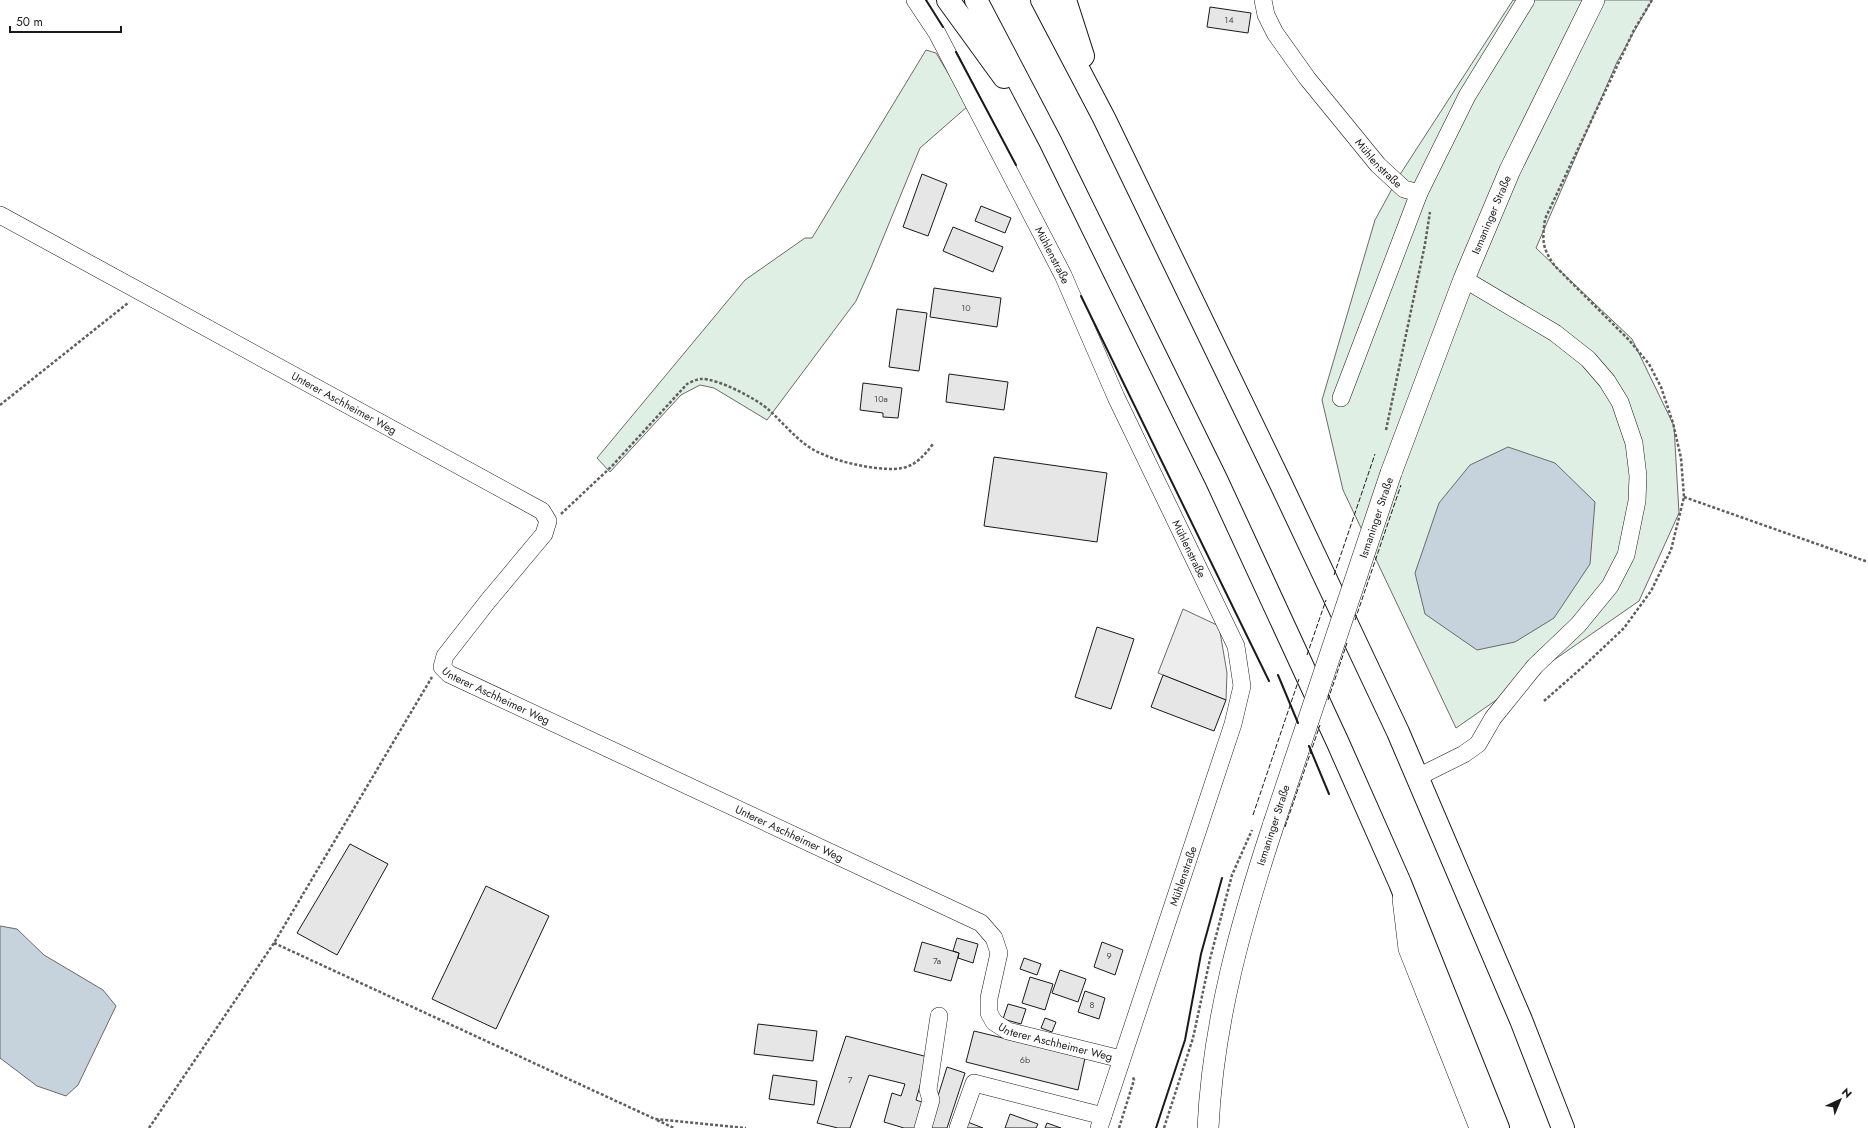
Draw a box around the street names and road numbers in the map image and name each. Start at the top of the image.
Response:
street label: Mühlenstraße [1351,135,1406,192]
street label: Ismaninger Straße [1467,173,1515,257]
street label: Mühlenstraße [1031,224,1074,287]
street label: Unterer Aschheimer Weg [289,368,400,438]
street label: Ismaninger Straße [1355,475,1397,560]
street label: Mühlenstraße [1168,517,1210,581]
street label: Unterer Aschheimer Weg [438,663,553,728]
street label: Ismaninger Straße [1252,782,1294,867]
street label: Unterer Aschheimer Weg [733,801,846,865]
street label: Mühlenstraße [1165,844,1201,908]
street label: Unterer Aschheimer Weg [995,1019,1114,1065]

